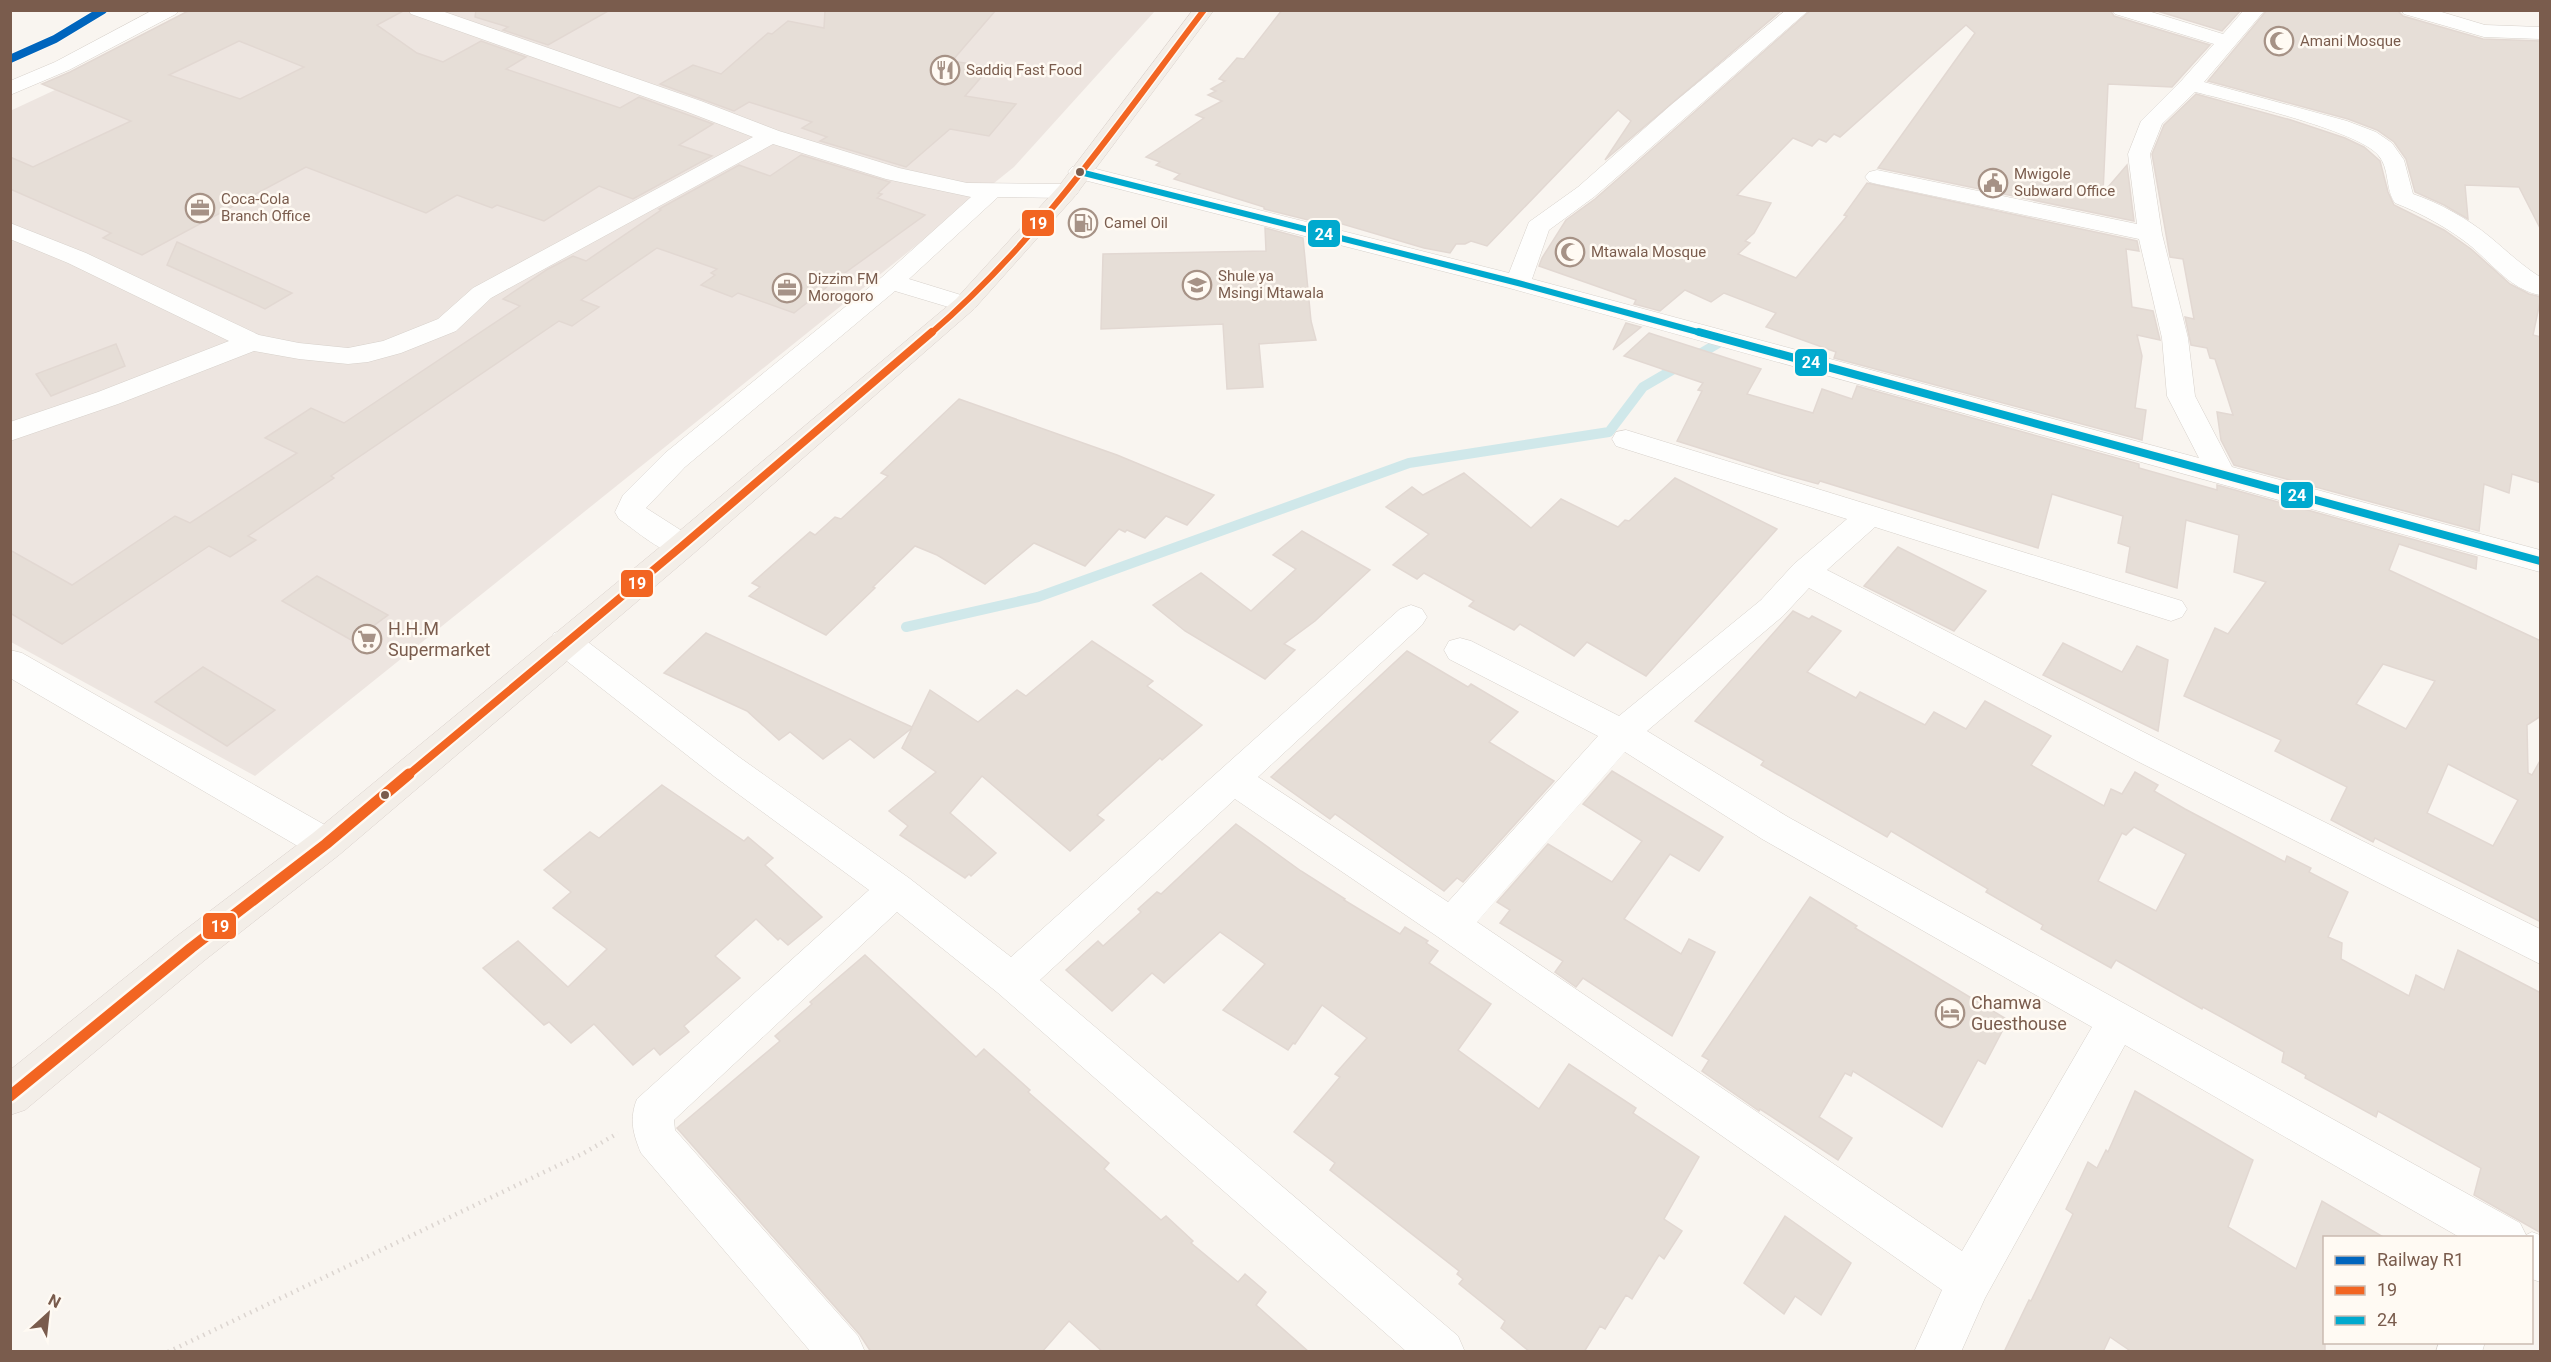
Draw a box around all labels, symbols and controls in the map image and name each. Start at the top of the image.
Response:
mosque icon: Amani Mosque [2263,25,2295,57]
place label: Amani Mosque [2300,32,2401,50]
restaurant icon: Saddiq Fast Food [929,54,961,86]
place label: Saddiq Fast Food [966,61,1082,79]
place label: Mwigole Subward Office [2014,165,2115,200]
unlabelled marker [1074,166,1086,178]
public building icon: Mwigole Subward Office [1977,167,2009,199]
place label: Coca-Cola Branch Office [221,190,310,225]
office icon: Coca-Cola Branch Office [184,192,216,224]
fuel station icon: Camel Oil [1067,207,1099,239]
line badge: 19 [1021,209,1055,237]
text: 19 [1029,214,1047,233]
place label: Camel Oil [1104,214,1168,232]
line badge: 24 [1307,219,1341,248]
text: 24 [1315,225,1333,244]
mosque icon: Mtawala Mosque [1554,236,1586,268]
place label: Mtawala Mosque [1591,243,1706,261]
place label: Shule ya Msingi Mtawala [1218,267,1324,302]
school or university icon: Shule ya Msingi Mtawala [1181,269,1213,301]
place label: Dizzim FM Morogoro [808,270,878,305]
office icon: Dizzim FM Morogoro [771,272,803,304]
line badge: 24 [1794,348,1828,377]
text: 24 [1802,353,1820,372]
line badge: 24 [2280,481,2314,509]
text: 24 [2288,486,2306,505]
line badge: 19 [620,569,654,598]
text: 19 [628,574,646,593]
place label: H.H.M Supermarket [388,618,491,660]
supermarket icon: H.H.M Supermarket [351,623,383,655]
unlabelled marker [379,789,391,801]
line badge: 19 [202,912,237,940]
text: 19 [211,917,229,936]
place label: Chamwa Guesthouse [1971,992,2067,1034]
hotel icon: Chamwa Guesthouse [1934,997,1966,1029]
legend [2323,1236,2533,1344]
text: Railway R1 [2377,1249,2464,1270]
text: 19 [2377,1279,2397,1300]
north arrow [18,1284,78,1344]
text: N [45,1290,64,1312]
text: 24 [2377,1309,2397,1330]

